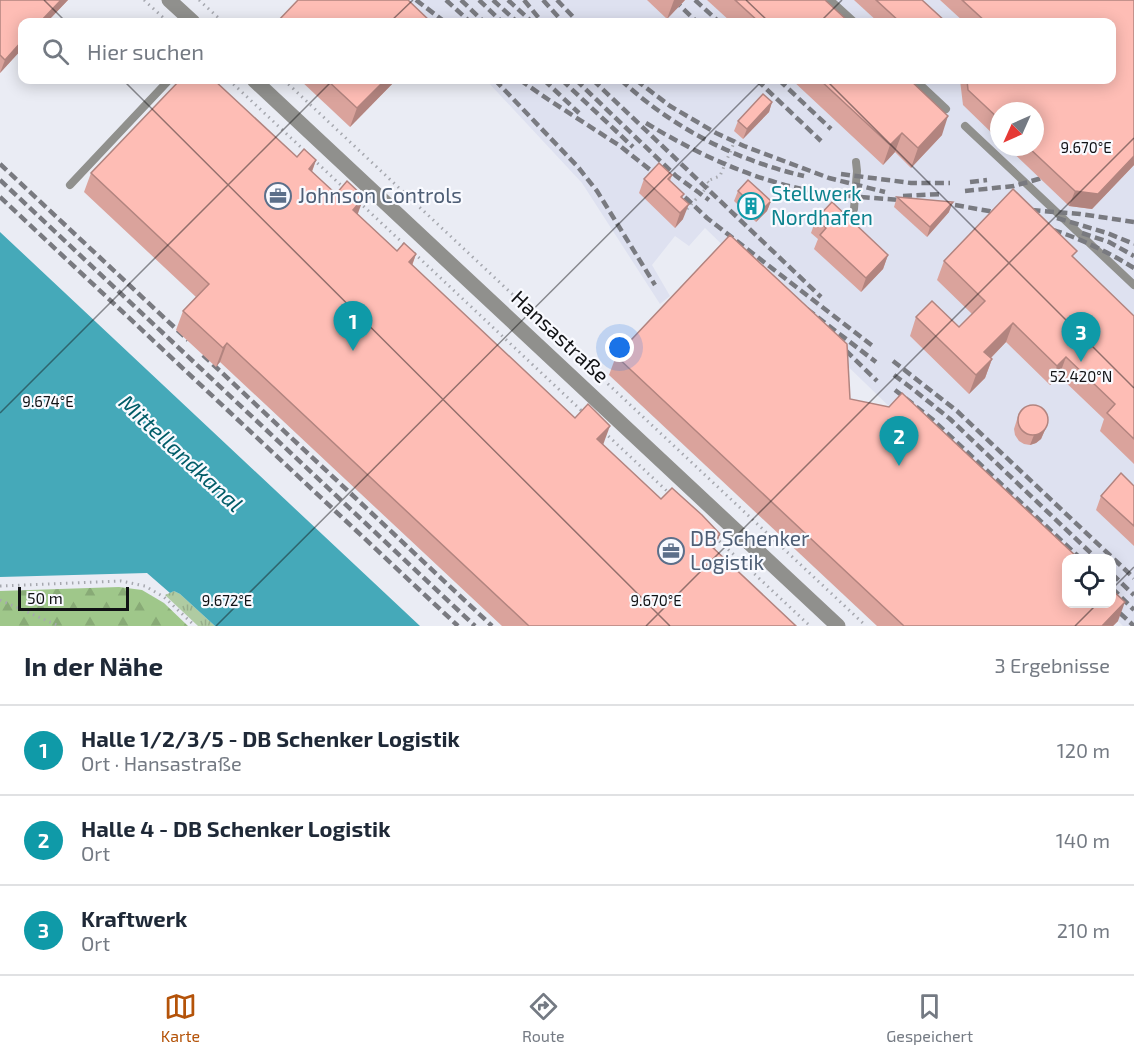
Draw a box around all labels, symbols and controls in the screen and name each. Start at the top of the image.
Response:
search box [18,18,1116,84]
icon: search [39,35,72,68]
text: Hier suchen [87,38,204,64]
north arrow [990,102,1044,156]
text: 9.670°E [1060,138,1112,156]
place label: Stellwerk Nordhafen [771,180,873,229]
office icon: Johnson Controls [263,181,293,211]
place label: Johnson Controls [298,182,462,207]
building icon: Stellwerk Nordhafen [736,191,766,221]
street label: Hansastraße [507,284,615,387]
pin: 1 [334,302,372,351]
pin: 3 [1062,312,1100,362]
your location [605,333,634,362]
text: 52.420°N [1050,367,1112,385]
water label: Mittellandkanal [114,388,249,516]
text: 9.674°E [22,392,74,410]
pin: 2 [880,416,918,466]
place label: DB Schenker Logistik [690,525,810,574]
office icon: DB Schenker Logistik [656,536,686,566]
map controls [1062,554,1116,608]
button: locate [1062,554,1116,608]
scale bar [18,584,129,612]
text: 50 m [27,588,63,607]
text: 9.672°E [202,591,252,609]
text: 9.670°E [630,591,682,609]
text: In der Nähe [24,650,163,681]
text: 3 Ergebnisse [994,653,1110,677]
text: Halle 1/2/3/5 - DB Schenker Logistik [81,725,460,751]
text: 1 [39,738,48,762]
text: 120 m [1057,738,1110,762]
text: Ort · Hansastraße [81,751,242,775]
text: Halle 4 - DB Schenker Logistik [81,815,390,841]
text: 2 [38,828,49,852]
text: 140 m [1056,828,1110,852]
text: Ort [81,841,110,865]
text: Kraftwerk [81,905,187,931]
text: 3 [38,918,49,942]
text: 210 m [1057,918,1110,942]
text: Ort [81,931,110,955]
tab: Karte [161,990,200,1045]
tab: Route [522,990,565,1045]
tab: Gespeichert [886,990,973,1045]

